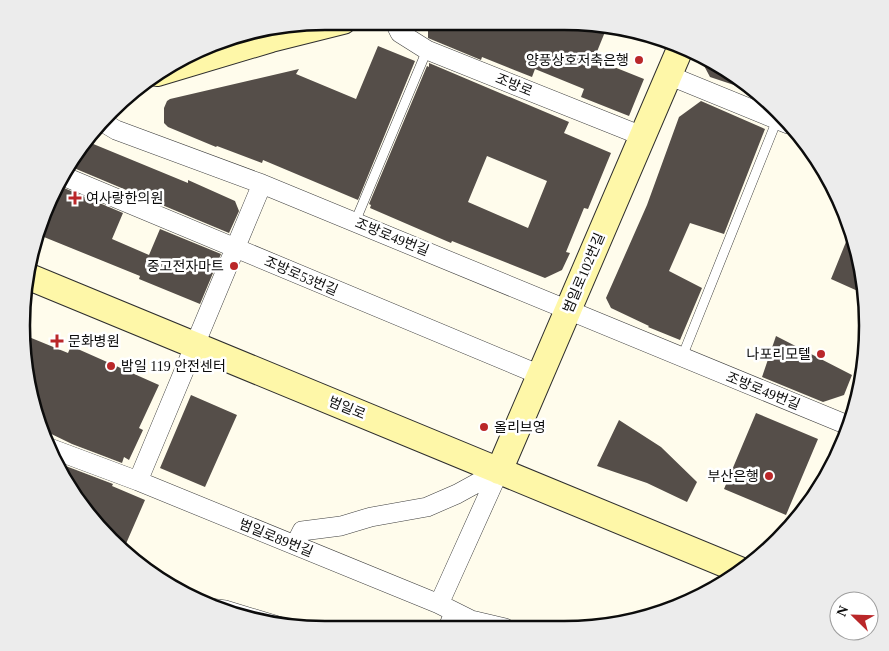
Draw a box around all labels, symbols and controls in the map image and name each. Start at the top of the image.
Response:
place label: 양풍상호저축은행 [526,53,629,68]
marker: 양풍상호저축은행 [633,54,645,66]
street label: 조방로 [493,71,535,99]
marker: 여사랑한의원 [68,191,82,205]
place label: 여사랑한의원 [86,191,163,206]
street label: 조방로49번길 [353,215,431,259]
street label: 범일로102번길 [560,231,608,315]
street label: 조방로53번길 [262,254,340,298]
place label: 중고전자마트 [147,259,224,274]
marker: 중고전자마트 [228,260,240,272]
marker: 문화병원 [50,334,64,348]
place label: 문화병원 [68,334,120,349]
place label: 나포리모텔 [747,347,811,362]
marker: 나포리모텔 [815,348,827,360]
place label: 밤일 119 안전센터 [121,359,226,374]
marker: 밤일 119 안전센터 [105,360,117,372]
street label: 조방로49번길 [724,369,802,413]
street label: 범일로 [326,394,368,422]
place label: 올리브영 [494,420,546,435]
marker: 올리브영 [478,421,490,433]
place label: 부산은행 [707,469,759,484]
marker: 부산은행 [763,470,775,482]
street label: 범일로89번길 [237,516,315,560]
north arrow [829,591,879,641]
text: N [834,604,851,619]

